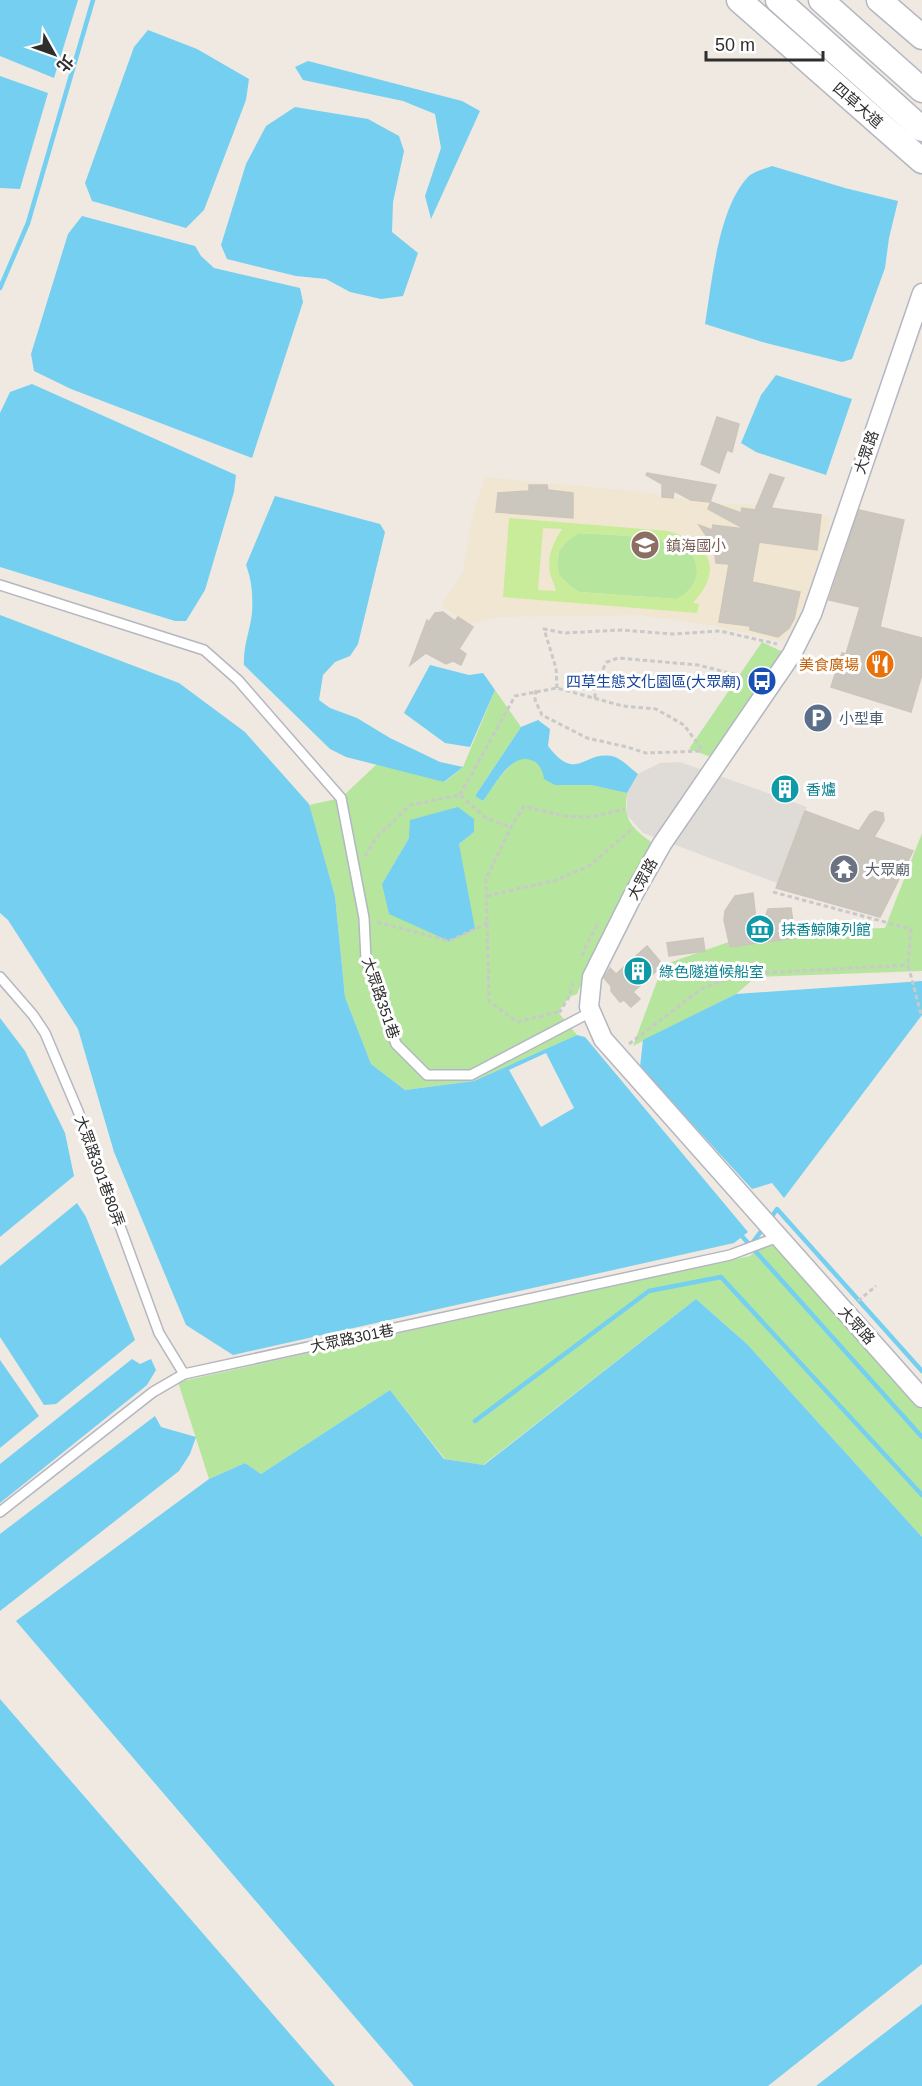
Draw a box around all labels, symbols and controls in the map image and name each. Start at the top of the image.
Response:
north arrow [24,24,84,84]
scale bar [706,24,823,62]
text: 50 m [715,35,755,55]
text: 北 [53,52,77,75]
street label: 四草大道 [830,79,886,131]
street label: 大眾路 [851,428,881,476]
school or university icon: 鎮海國小 [629,529,661,561]
place label: 鎮海國小 [666,537,726,554]
restaurant icon: 美食廣場 [864,648,896,680]
place label: 美食廣場 [799,656,859,673]
bus stop icon: 四草生態文化園區(大眾廟) [746,665,778,697]
place label: 四草生態文化園區(大眾廟) [566,673,741,690]
parking icon: 小型車 [802,702,834,734]
place label: 小型車 [839,710,884,727]
building icon: 香爐 [769,773,801,805]
place label: 香爐 [806,781,836,798]
temple icon: 大眾廟 [828,853,860,885]
street label: 大眾路 [624,855,660,903]
place label: 大眾廟 [865,861,910,878]
museum icon: 抹香鯨陳列館 [744,913,776,945]
place label: 抹香鯨陳列館 [781,921,871,938]
street label: 大眾路351巷 [359,955,403,1041]
building icon: 綠色隧道候船室 [622,955,654,987]
place label: 綠色隧道候船室 [659,963,764,980]
street label: 大眾路301巷80弄 [72,1113,128,1229]
street label: 大眾路 [836,1303,878,1347]
street label: 大眾路301巷 [309,1321,395,1355]

